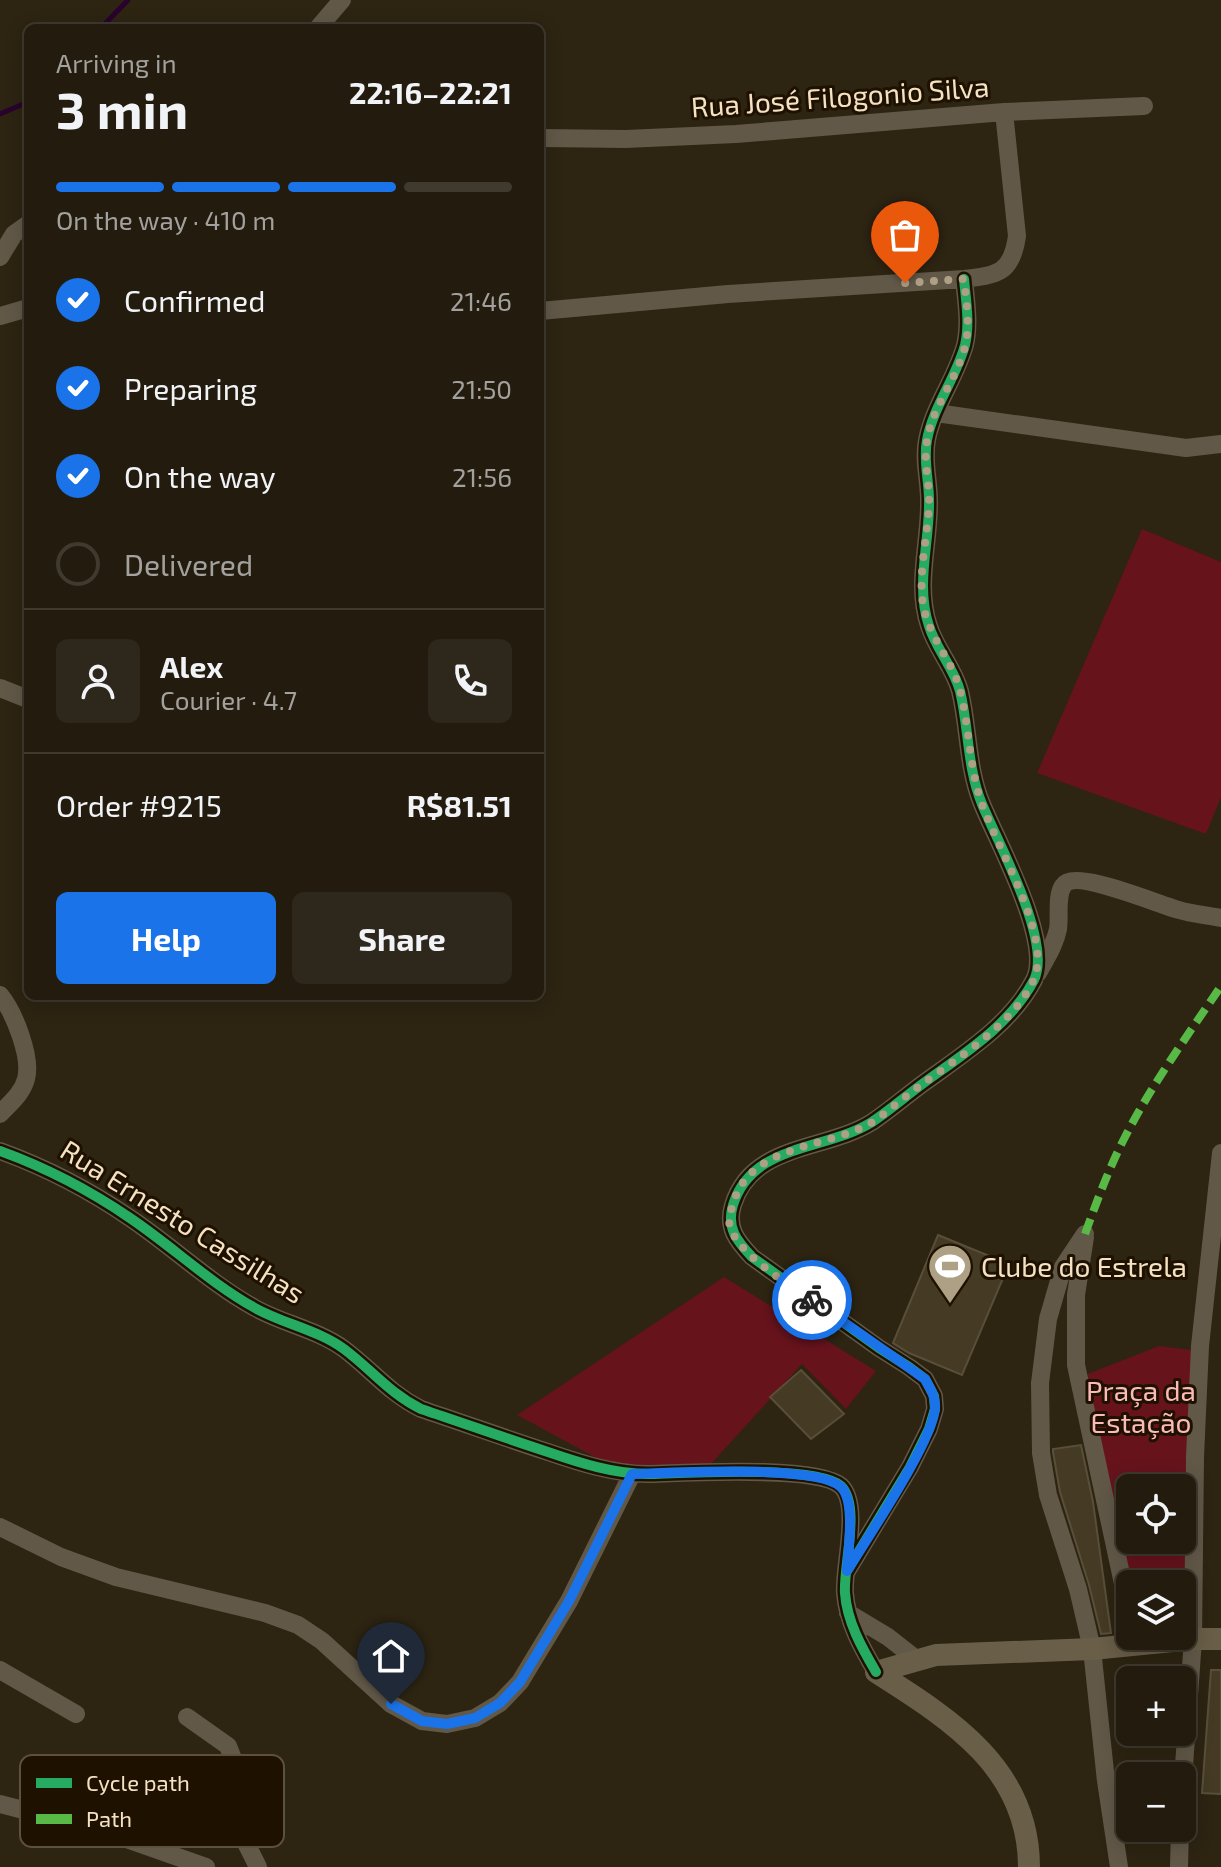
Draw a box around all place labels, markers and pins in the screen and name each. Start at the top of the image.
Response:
pin [871,201,939,283]
sports icon: Clube do Estrela [926,1242,974,1305]
place label: Clube do Estrela [981,1249,1187,1283]
pin [357,1622,425,1704]

